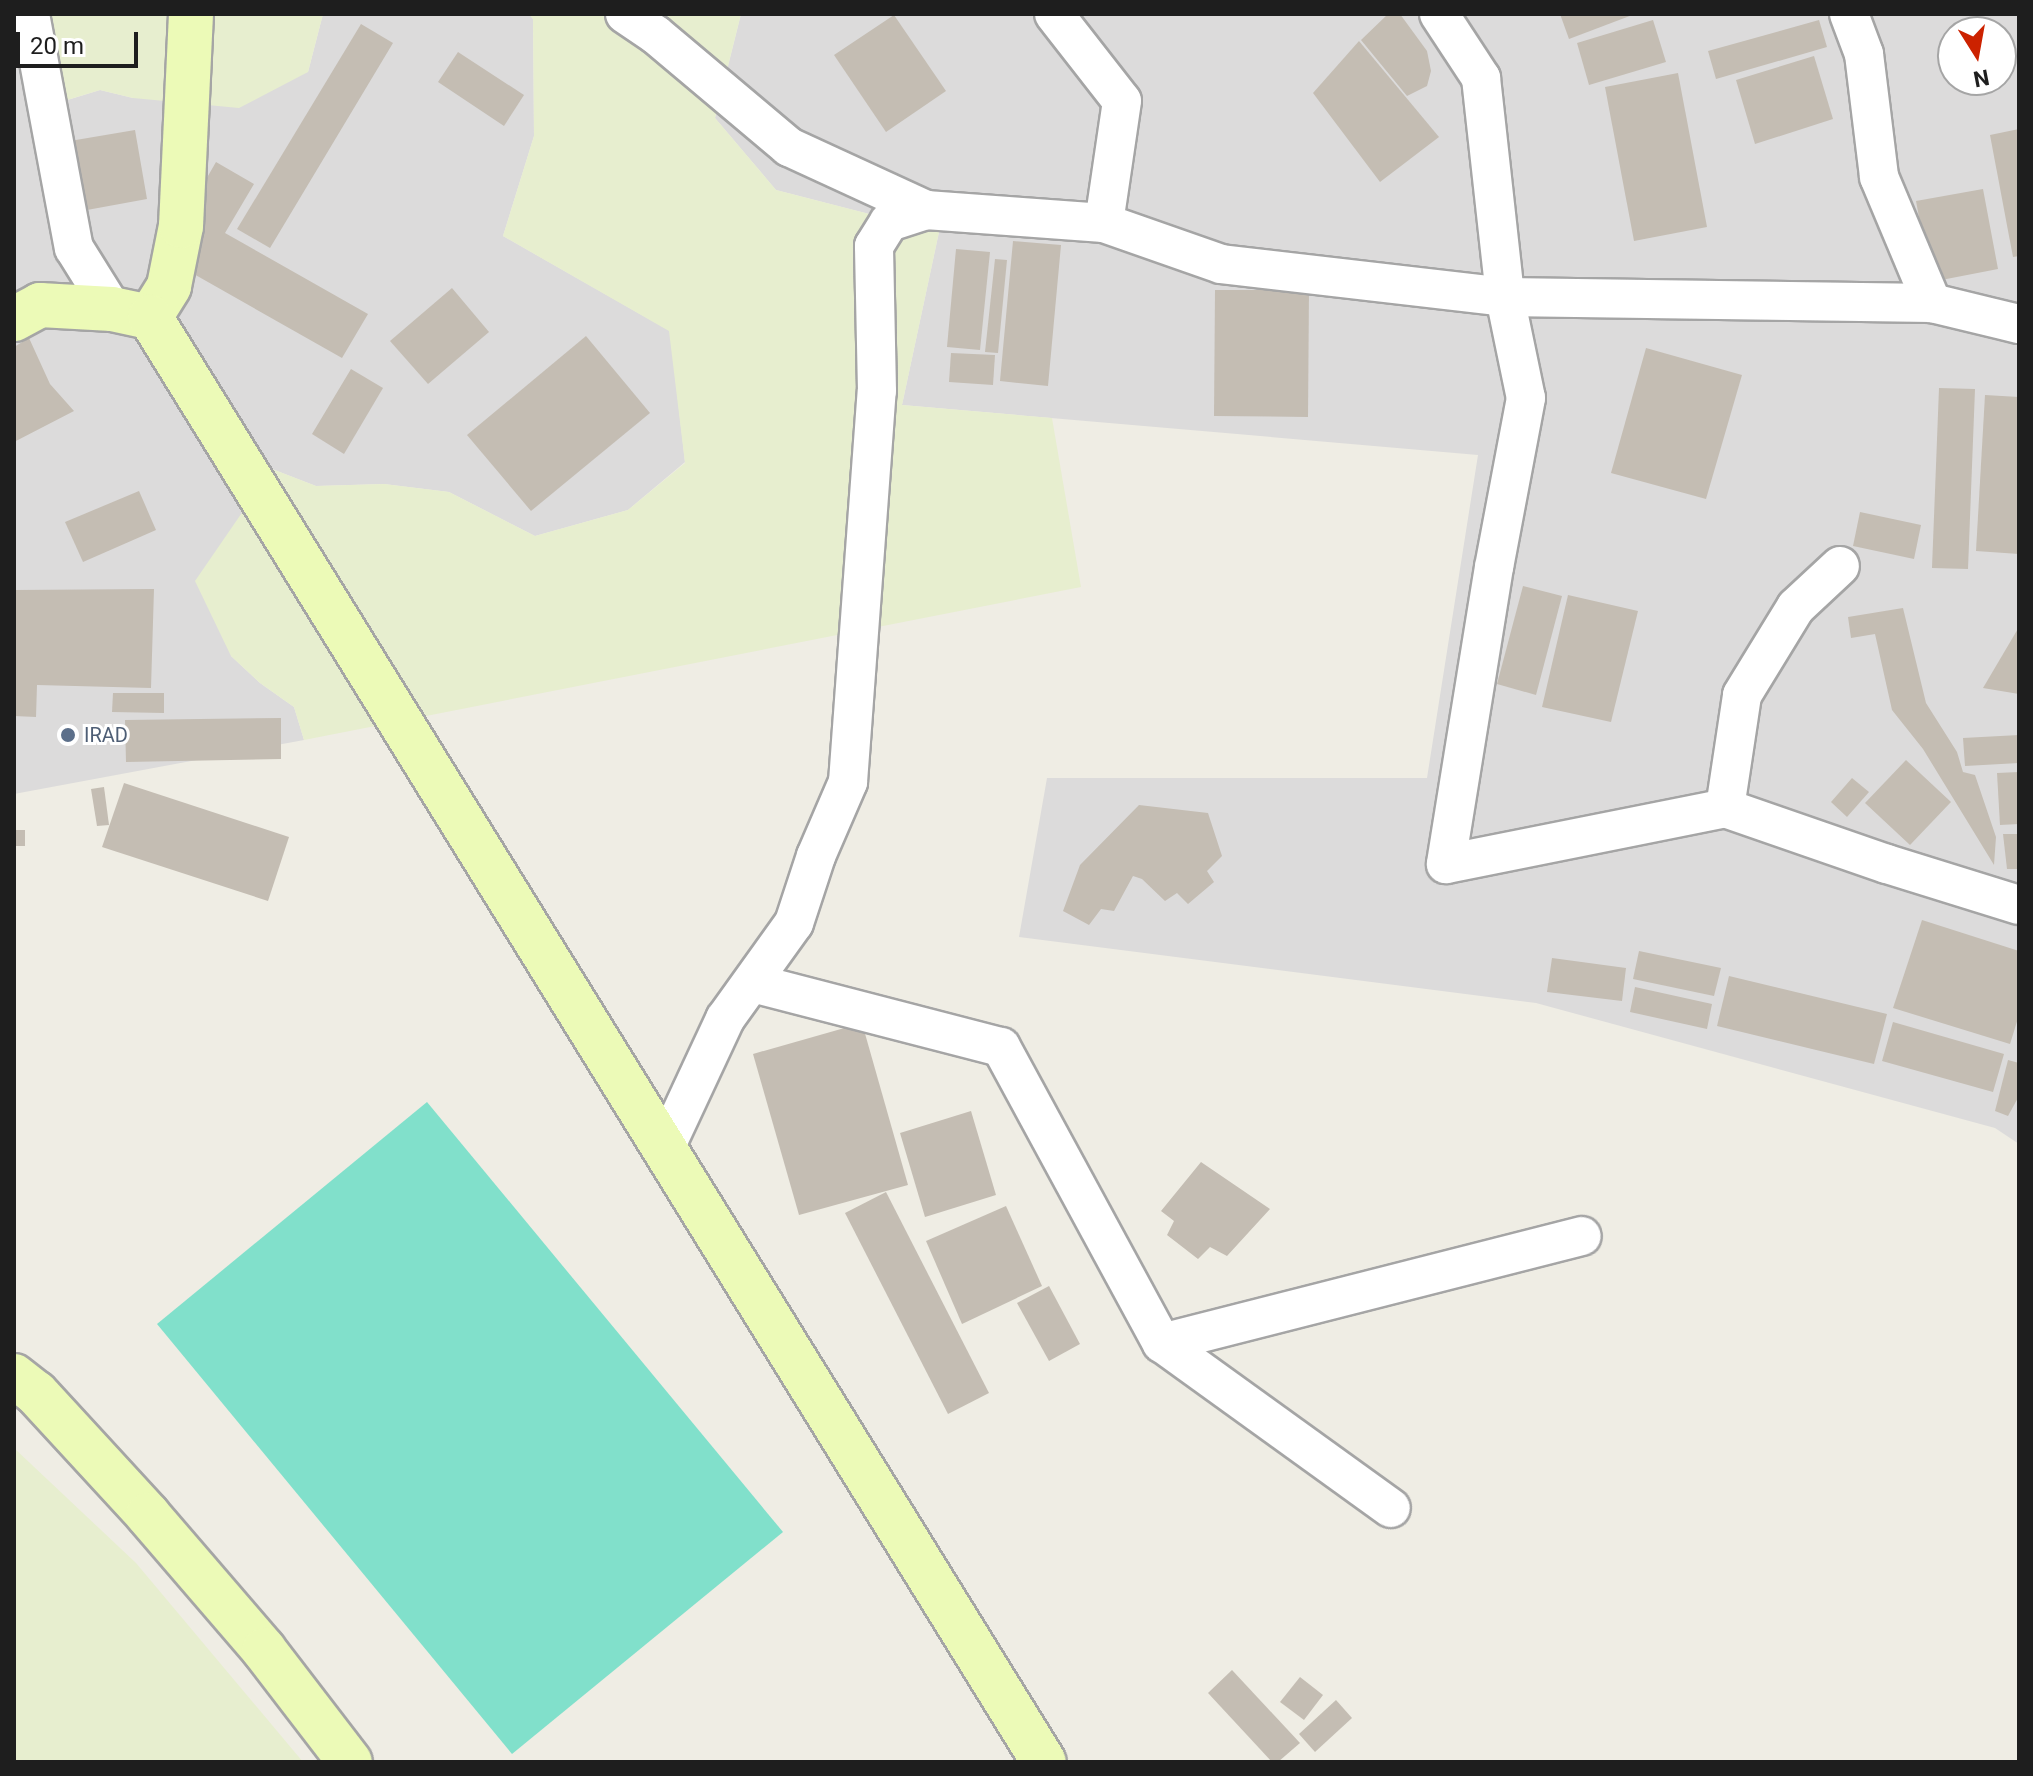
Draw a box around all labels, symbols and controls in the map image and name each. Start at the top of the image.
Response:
scale bar [20,16,142,66]
north arrow [1937,16,2017,96]
text: 20 m [30,32,84,60]
text: N [1971,64,1991,92]
place label: IRAD [84,723,128,747]
marker: IRAD [59,726,77,744]

